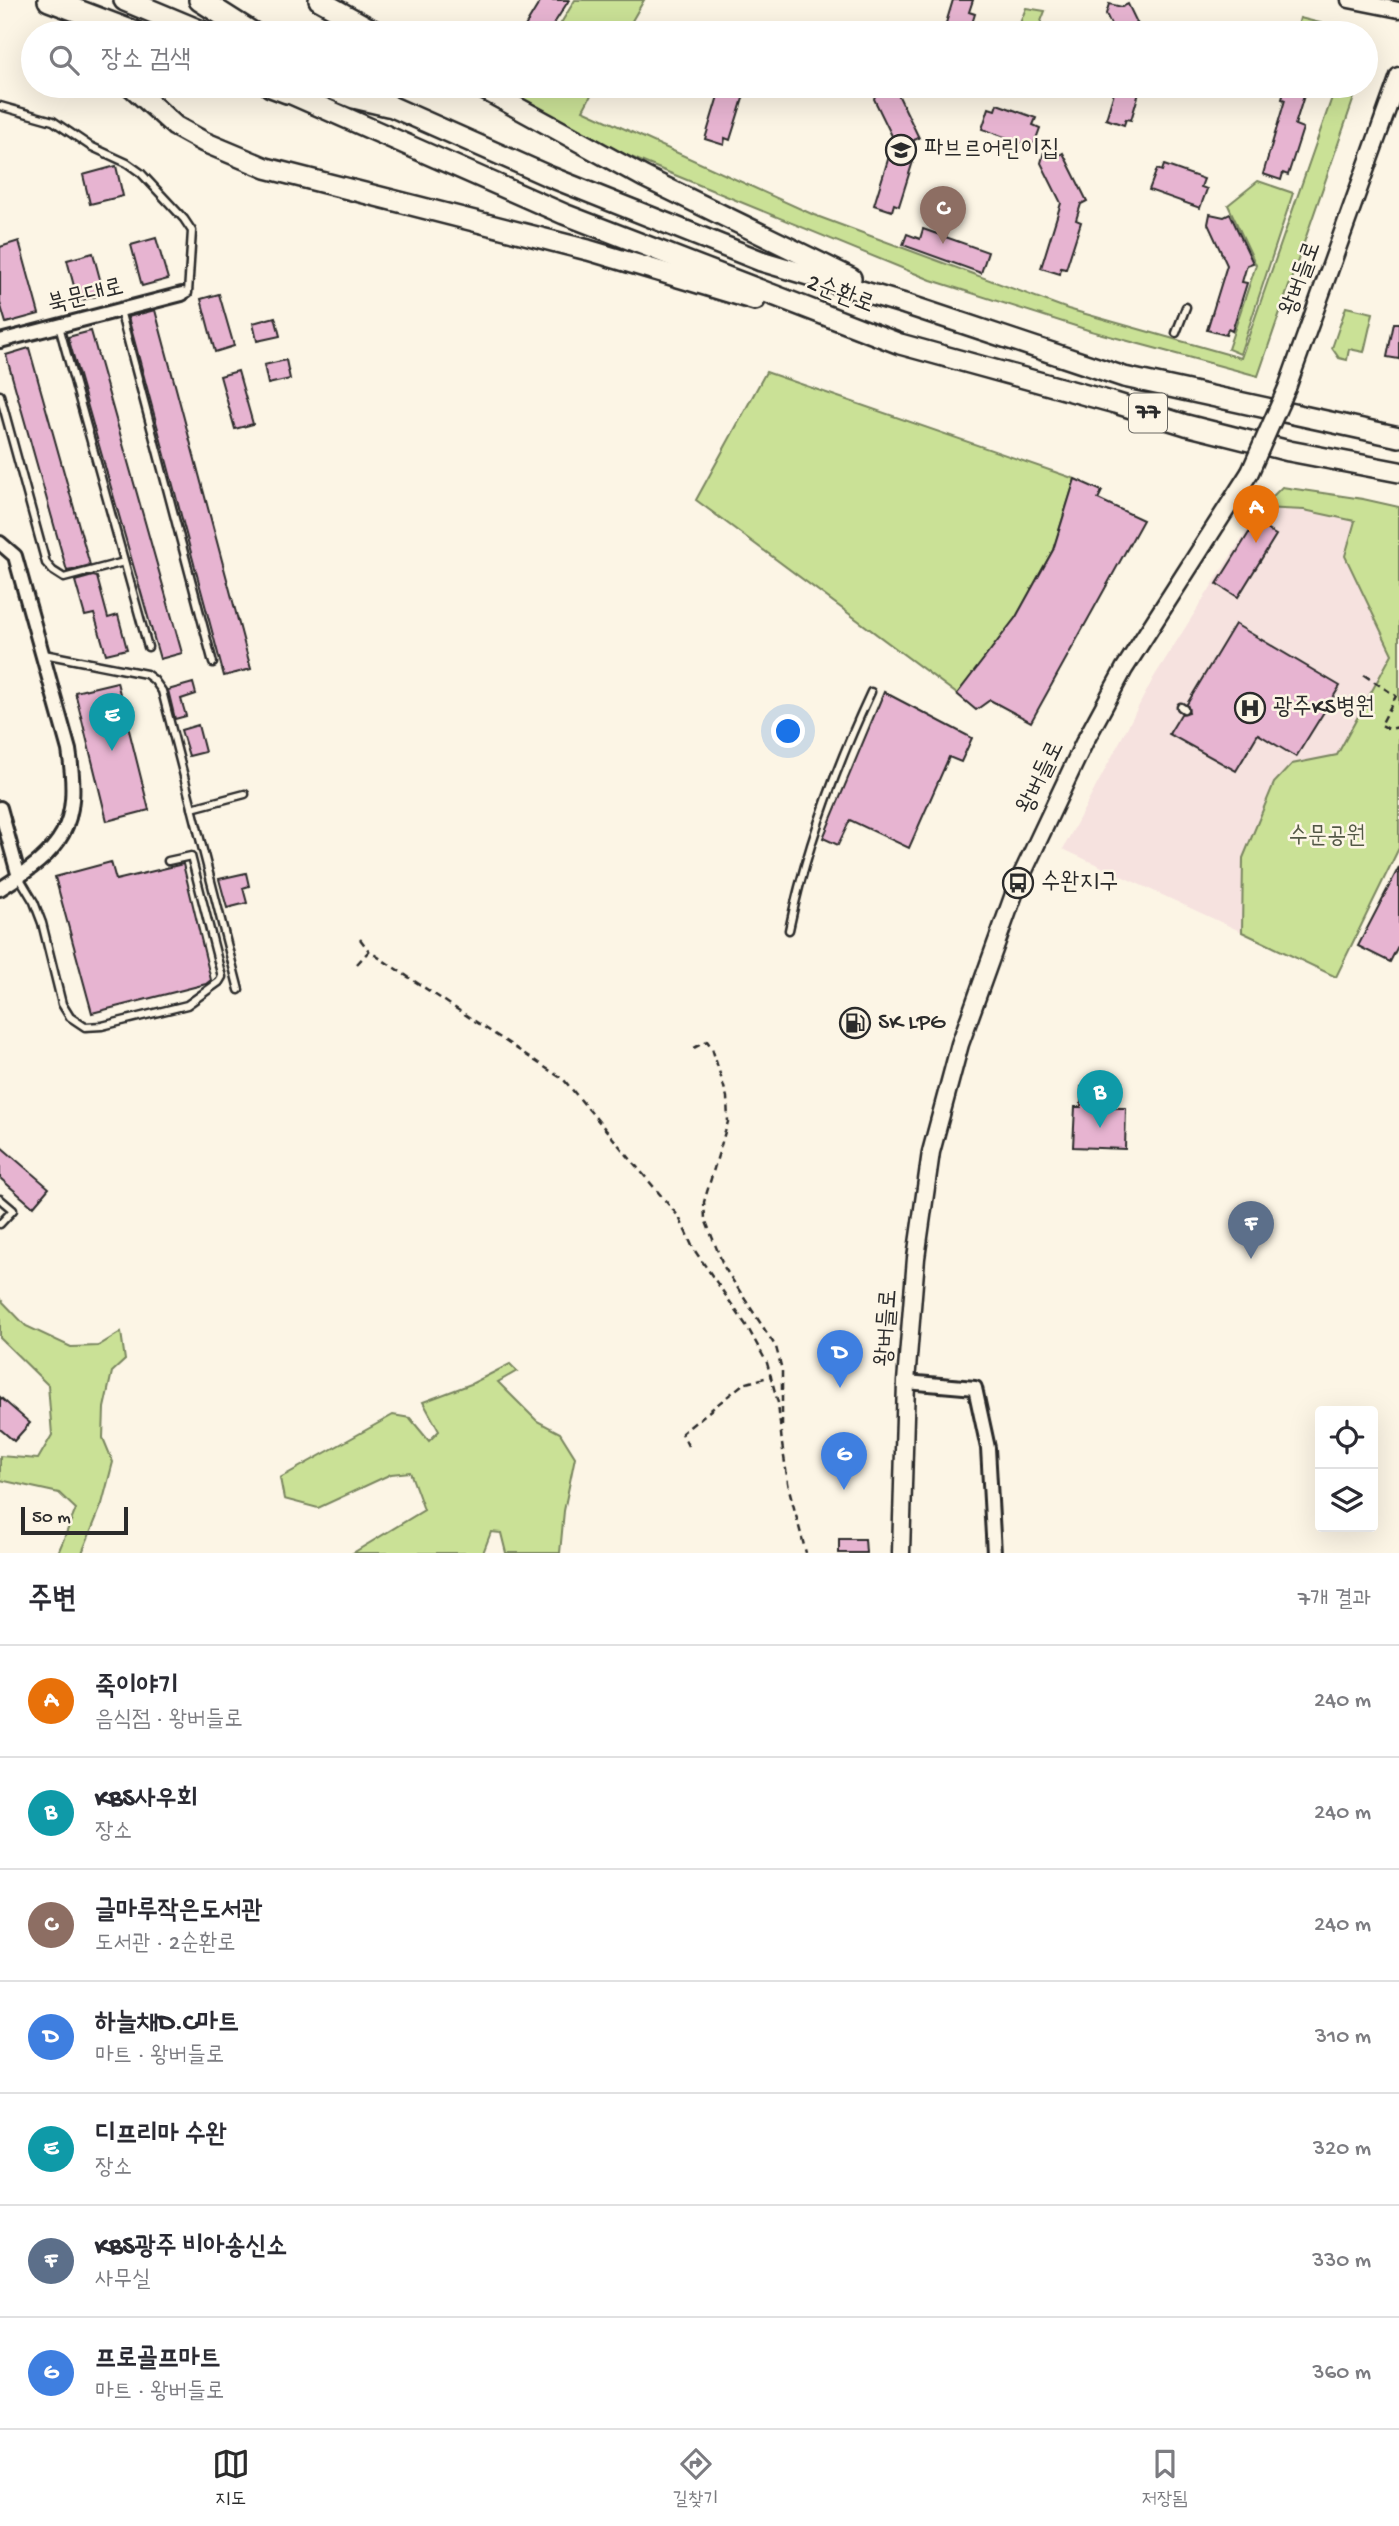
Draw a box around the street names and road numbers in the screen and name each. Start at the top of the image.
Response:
street label: 왕버들로 [1275,238,1329,320]
street label: 2순환로 [802,269,878,321]
street label: 북문대로 [45,274,127,320]
road number: 77 [1129,394,1167,432]
street label: 왕버들로 [1012,737,1072,819]
street label: 왕버들로 [871,1288,905,1368]

